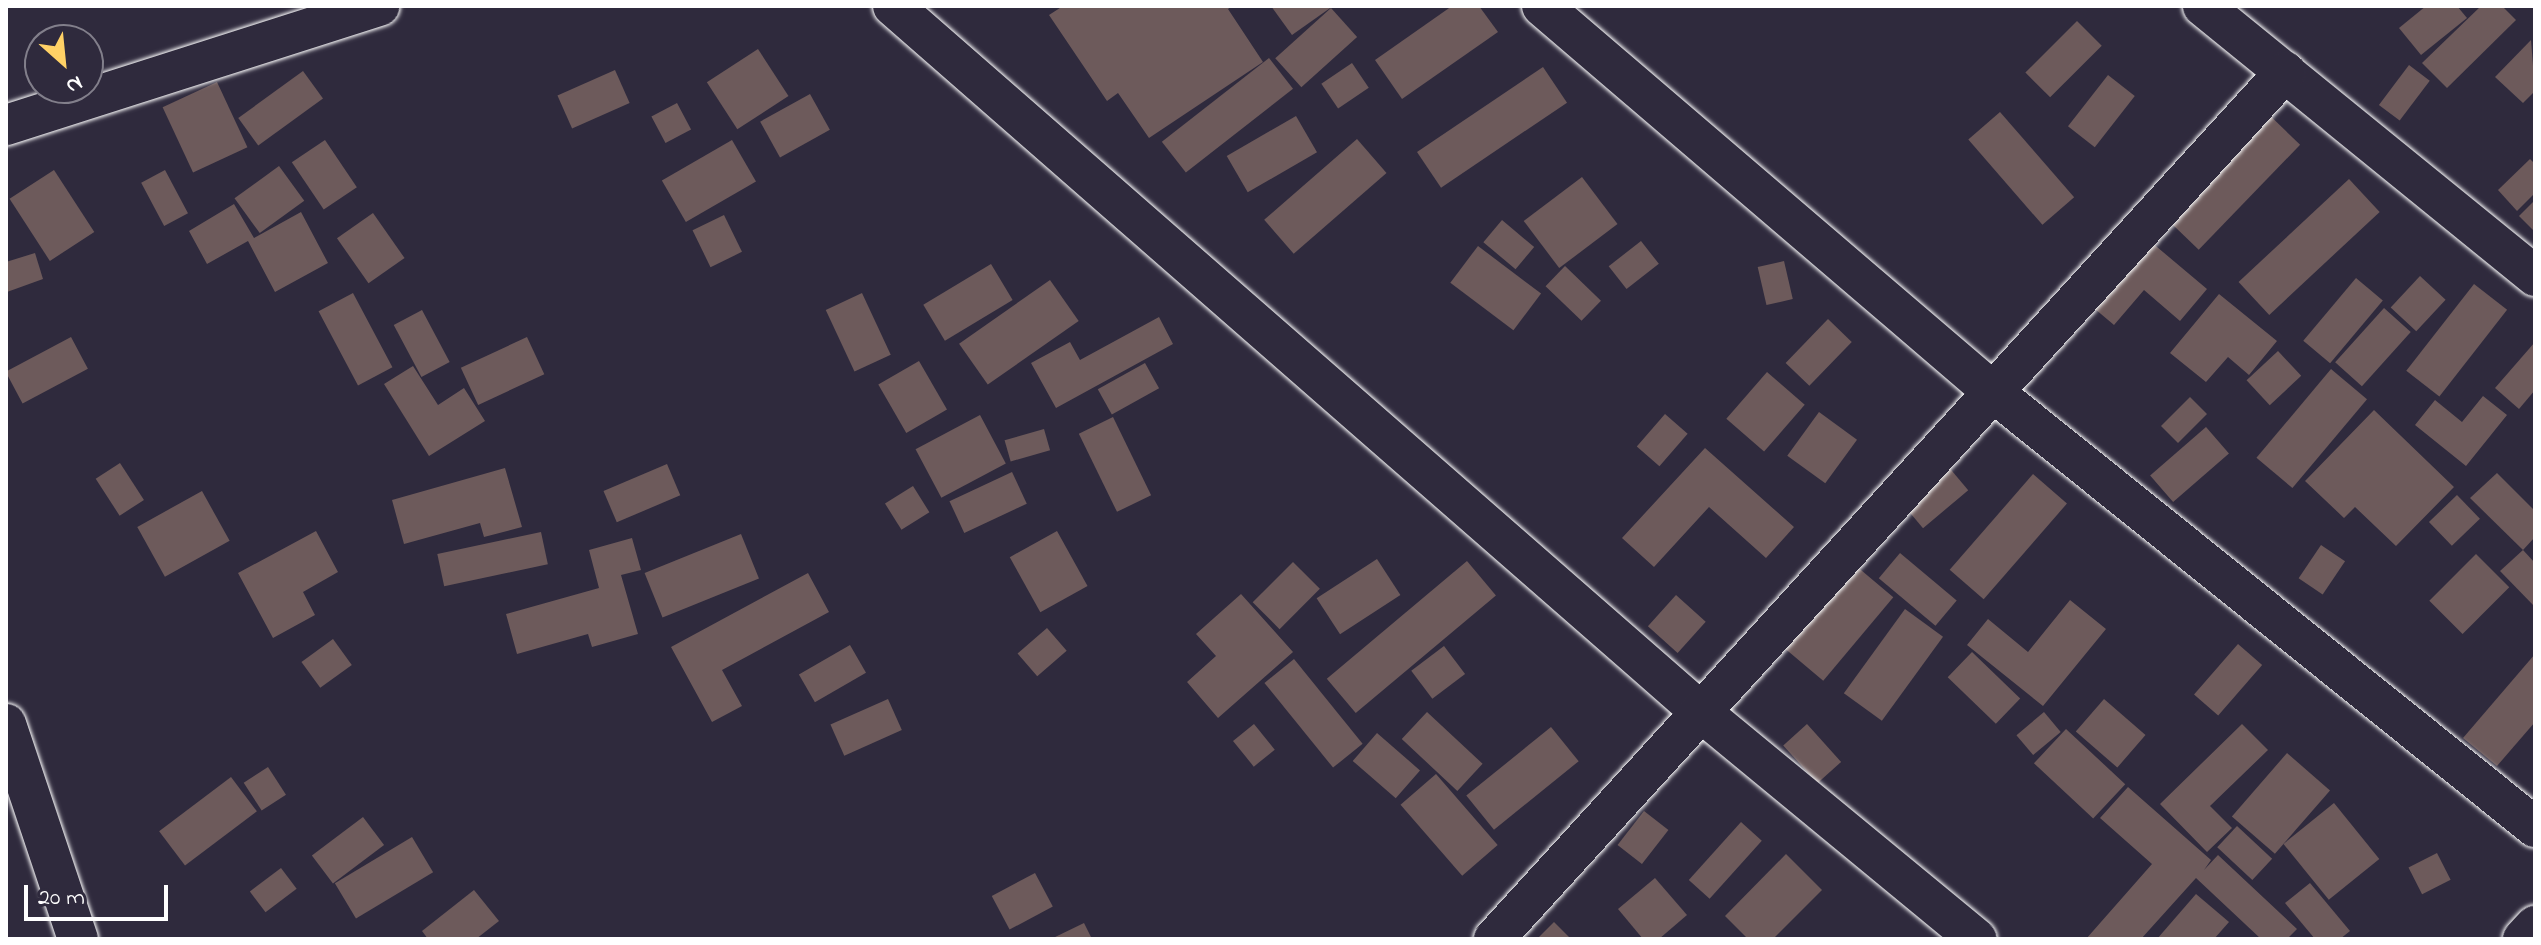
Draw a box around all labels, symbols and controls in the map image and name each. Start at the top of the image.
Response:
north arrow [24,24,104,104]
text: N [60,66,88,101]
scale bar [28,869,172,919]
text: 20 m [38,881,85,916]

